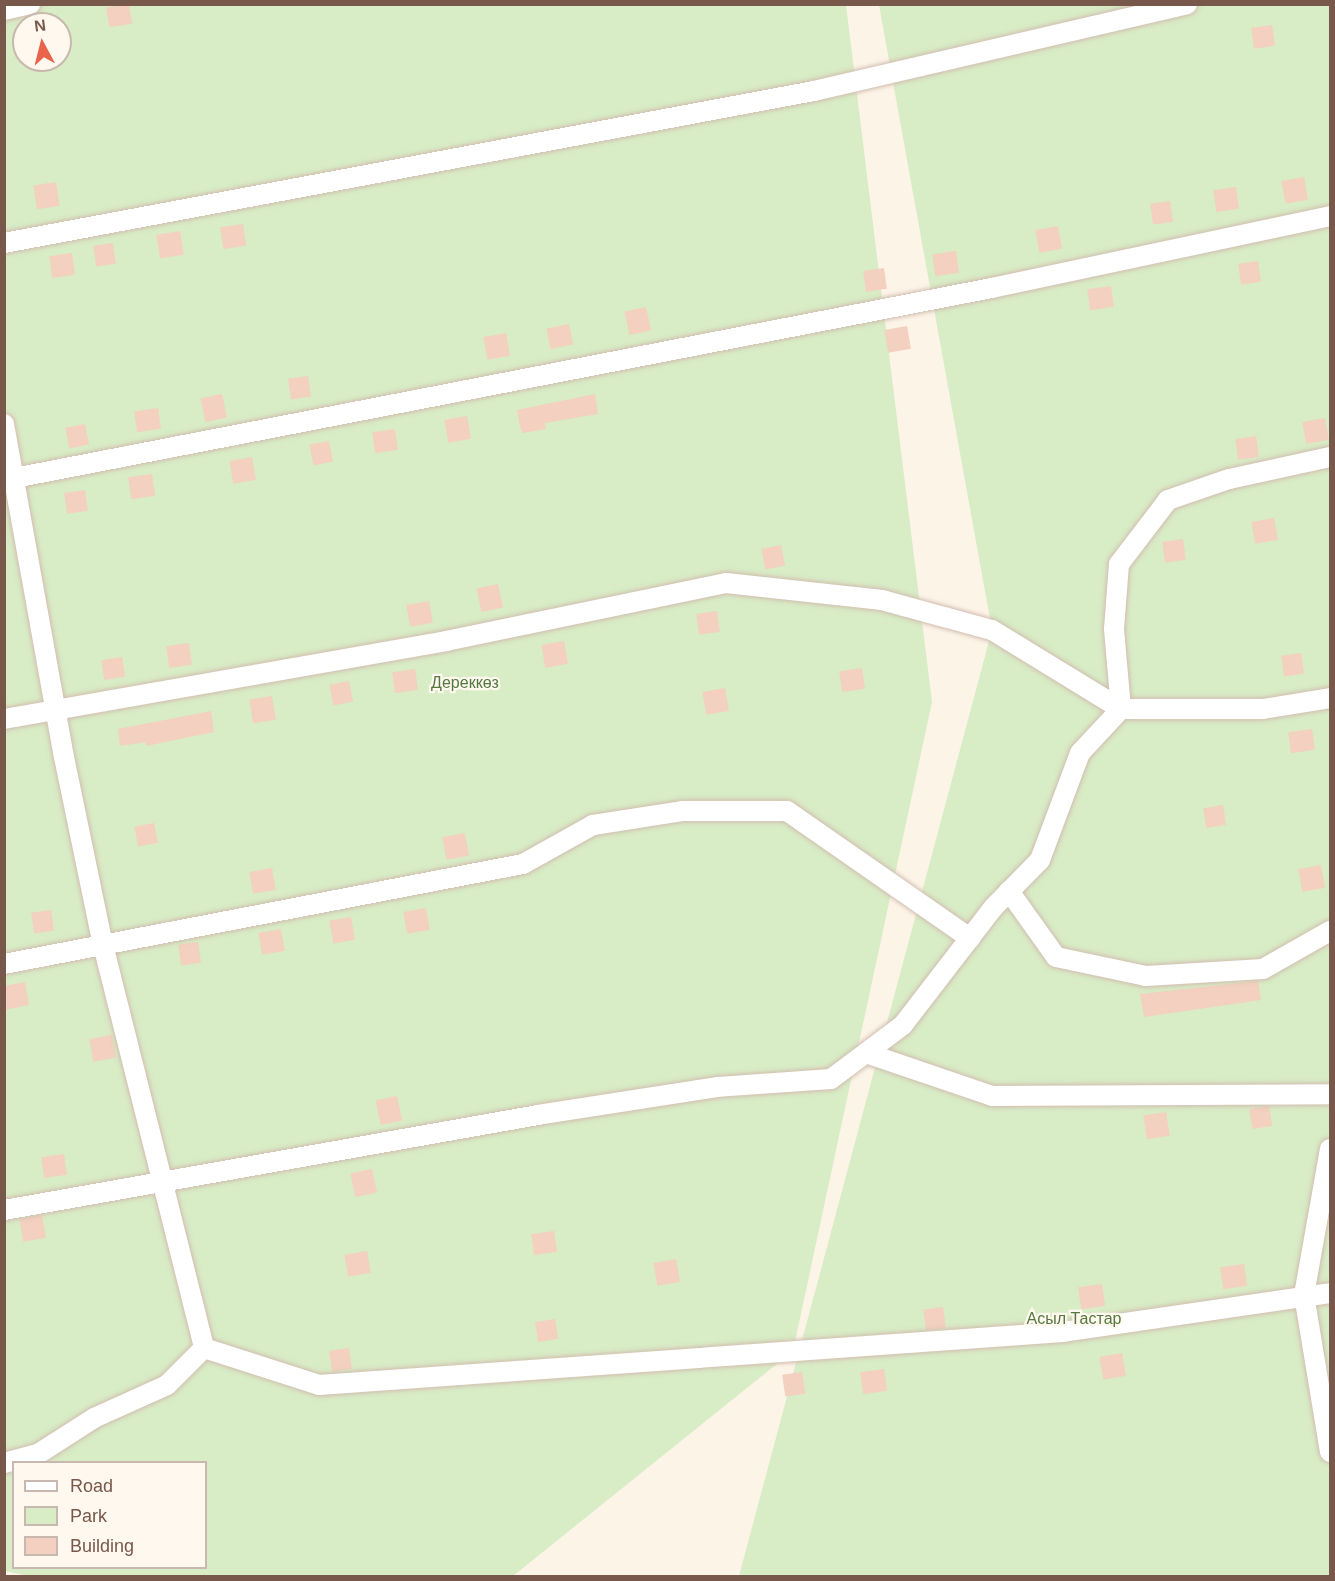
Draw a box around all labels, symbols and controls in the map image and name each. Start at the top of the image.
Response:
north arrow [12,12,72,72]
text: N [33,16,47,35]
park label: Дереккөз [431,673,499,693]
park label: Асыл Тастар [1027,1309,1121,1329]
legend [12,1461,207,1569]
text: Road [70,1476,113,1496]
text: Park [70,1506,107,1526]
text: Building [70,1536,134,1556]

